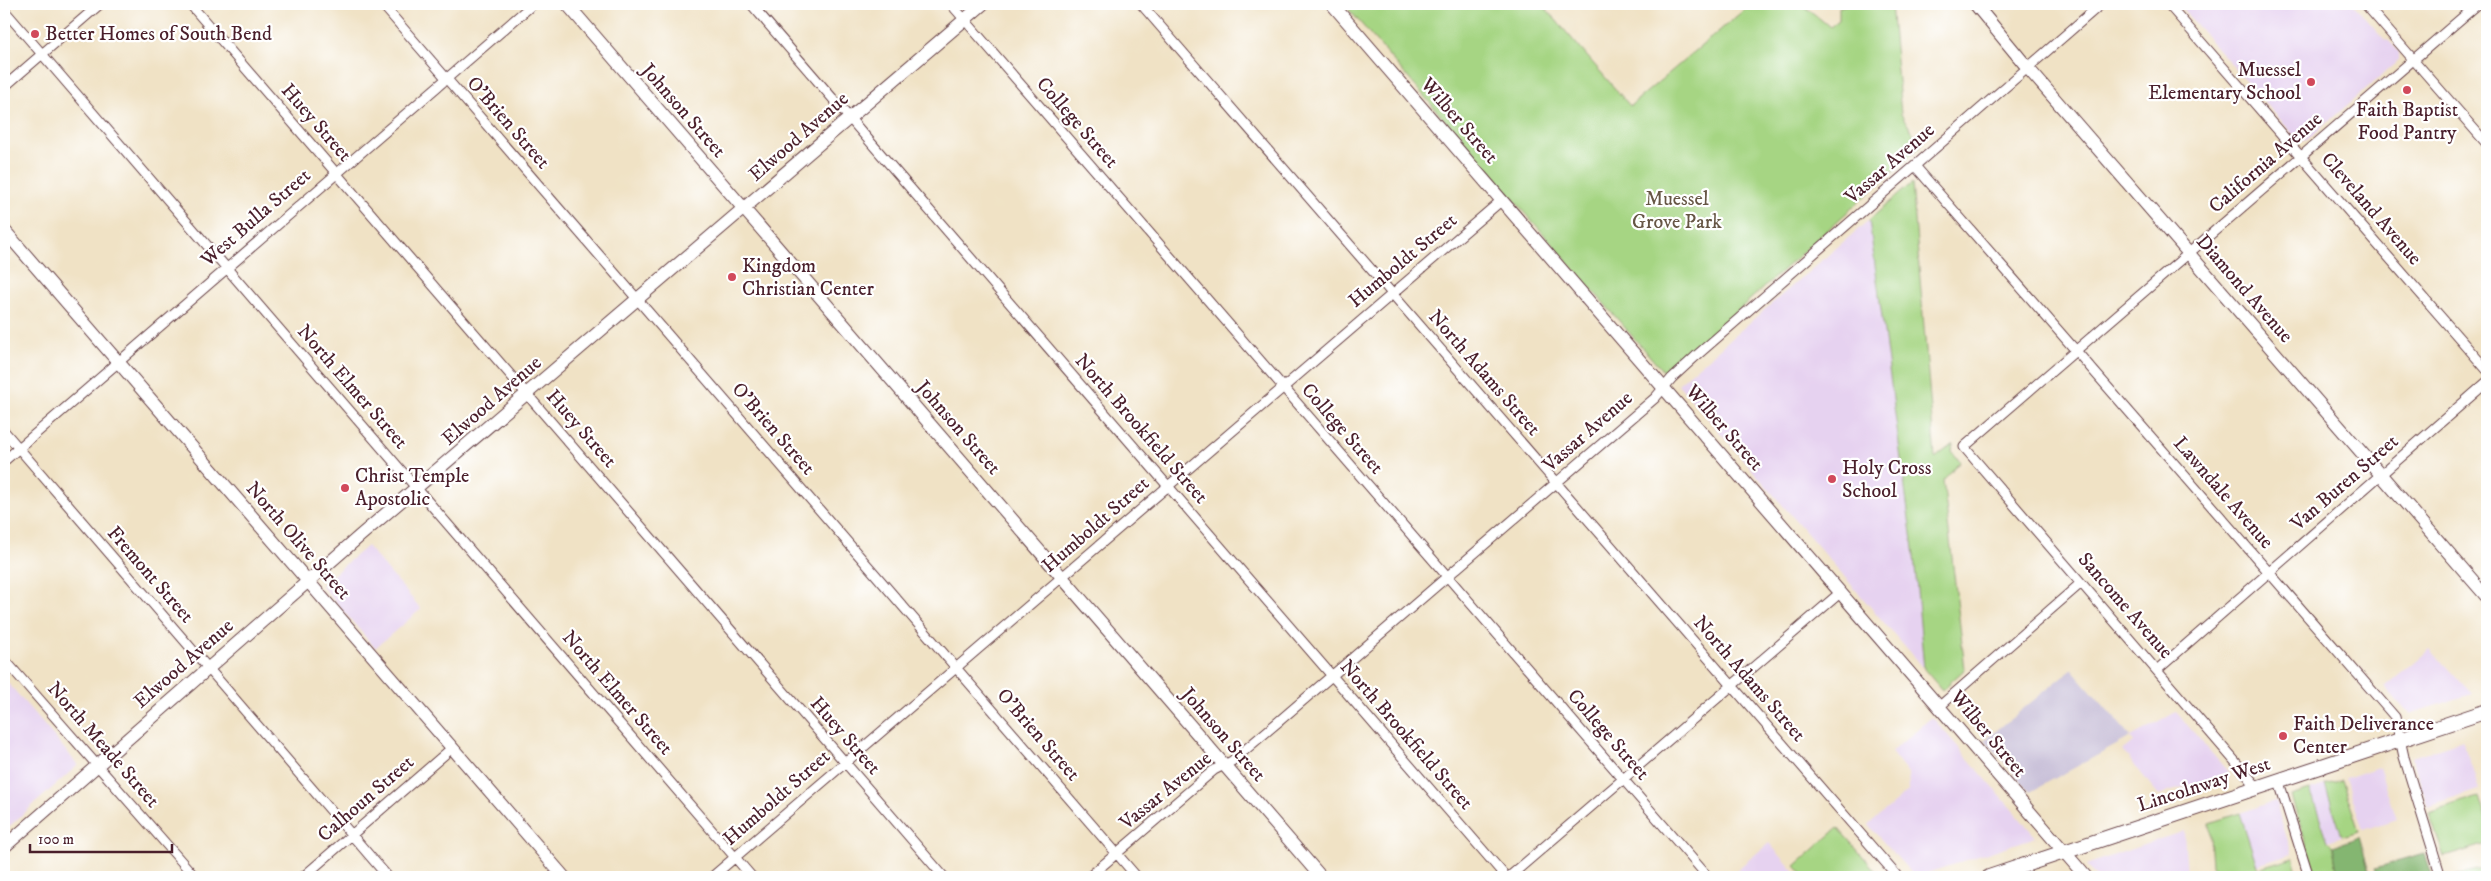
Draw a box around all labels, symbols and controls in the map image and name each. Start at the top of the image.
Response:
place label: Better Homes of South Bend [45,22,272,47]
marker: Better Homes of South Bend [29,28,41,40]
street label: Johnson Street [634,57,731,163]
place label: Muessel Elementary School [2148,58,2301,106]
street label: O'Brien Street [461,71,555,175]
street label: College Street [1031,72,1123,174]
street label: Wilber Street [1414,72,1503,169]
marker: Muessel Elementary School [2305,76,2317,88]
street label: Huey Street [275,79,357,167]
marker: Faith Baptist Food Pantry [2401,84,2413,96]
street label: Elwood Avenue [744,87,854,187]
place label: Faith Baptist Food Pantry [2356,98,2458,146]
street label: California Avenue [2204,107,2328,219]
street label: Vassar Avenue [1839,118,1940,211]
street label: Cleveland Avenue [2315,147,2427,271]
street label: West Bulla Street [195,163,316,273]
park label: Muessel Grove Park [1632,187,1722,235]
street label: Humboldt Street [1344,208,1462,314]
street label: Diamond Avenue [2190,230,2298,348]
place label: Kingdom Christian Center [742,254,874,302]
marker: Kingdom Christian Center [726,271,738,283]
street label: North Adams Street [1422,305,1546,441]
street label: North Elmer Street [291,320,413,454]
street label: North Brookfield Street [1069,349,1213,509]
street label: Elwood Avenue [437,351,547,451]
street label: Johnson Street [909,374,1006,480]
street label: O'Brien Street [726,377,820,481]
street label: College Street [1296,378,1388,480]
street label: Wilber Street [1679,379,1768,476]
street label: Huey Street [540,385,622,473]
street label: Vassar Avenue [1537,386,1638,479]
street label: Van Buren Street [2285,429,2404,537]
street label: Lawndale Avenue [2167,432,2279,554]
place label: Holy Cross School [1842,456,1932,504]
place label: Christ Temple Apostolic [355,464,469,512]
street label: Humboldt Street [1037,472,1155,578]
marker: Holy Cross School [1826,473,1838,485]
street label: North Olive Street [240,477,356,605]
marker: Christ Temple Apostolic [339,482,351,494]
street label: Fremont Street [101,522,199,628]
street label: Sancome Avenue [2072,548,2178,664]
street label: North Adams Street [1687,611,1811,747]
street label: Elwood Avenue [129,614,239,714]
street label: North Elmer Street [556,626,678,760]
street label: North Brookfield Street [1334,655,1478,815]
street label: North Meade Street [41,677,165,813]
street label: Johnson Street [1174,681,1271,787]
street label: O'Brien Street [991,683,1085,787]
street label: College Street [1562,684,1654,786]
street label: Wilber Street [1944,685,2032,783]
street label: Huey Street [804,692,886,780]
place label: Faith Deliverance Center [2293,712,2434,760]
marker: Faith Deliverance Center [2277,730,2289,742]
street label: Humboldt Street [718,745,836,851]
street label: Vassar Avenue [1114,746,1217,836]
street label: Calhoun Street [313,750,419,848]
street label: Lincolnway West [2134,752,2274,818]
scale bar [30,821,172,853]
text: 100 m [38,830,74,849]

